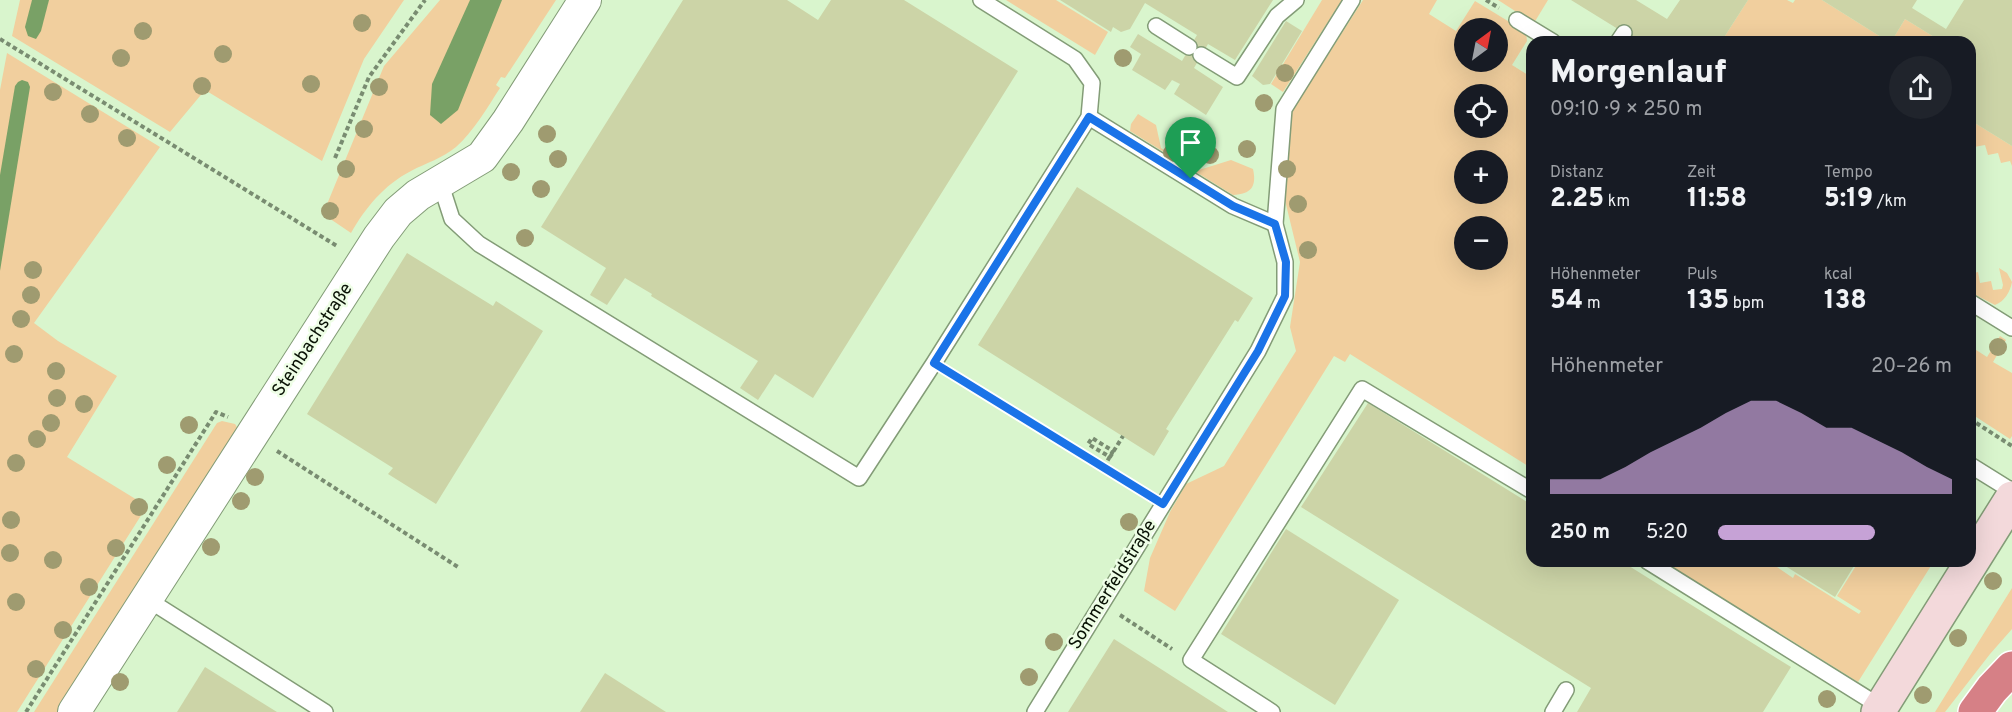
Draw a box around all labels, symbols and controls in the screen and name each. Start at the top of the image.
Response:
north arrow [1454,18,1508,72]
map controls [1454,18,1508,270]
text: Morgenlauf [1550,53,1726,95]
button: share [1889,56,1952,119]
button: locate [1454,84,1508,138]
text: 09:10 · 9 × 250 m [1550,97,1702,123]
pin [1165,117,1216,179]
icon: arrive [1174,126,1207,159]
button: + [1454,150,1508,204]
text: Distanz [1550,163,1604,183]
text: Zeit [1687,163,1716,183]
text: Tempo [1824,163,1873,183]
text: 2.25 [1550,183,1604,216]
text: 11:58 [1687,183,1747,216]
text: 5:19 [1824,183,1873,216]
text: km [1604,192,1630,212]
text: /km [1873,192,1907,212]
button: − [1454,216,1508,270]
text: Höhenmeter [1550,265,1640,285]
text: Puls [1687,265,1718,285]
text: kcal [1824,265,1852,285]
street label: Steinbachstraße [268,279,358,401]
text: 54 [1550,285,1583,318]
text: 135 [1687,285,1729,318]
text: 138 [1824,285,1867,318]
text: m [1583,294,1601,314]
text: bpm [1729,294,1764,314]
text: Höhenmeter [1550,354,1663,380]
text: 20–26 m [1871,354,1952,380]
street label: Sommerfeldstraße [1064,516,1162,654]
text: 250 m [1550,520,1610,546]
text: 5:20 [1646,520,1688,546]

